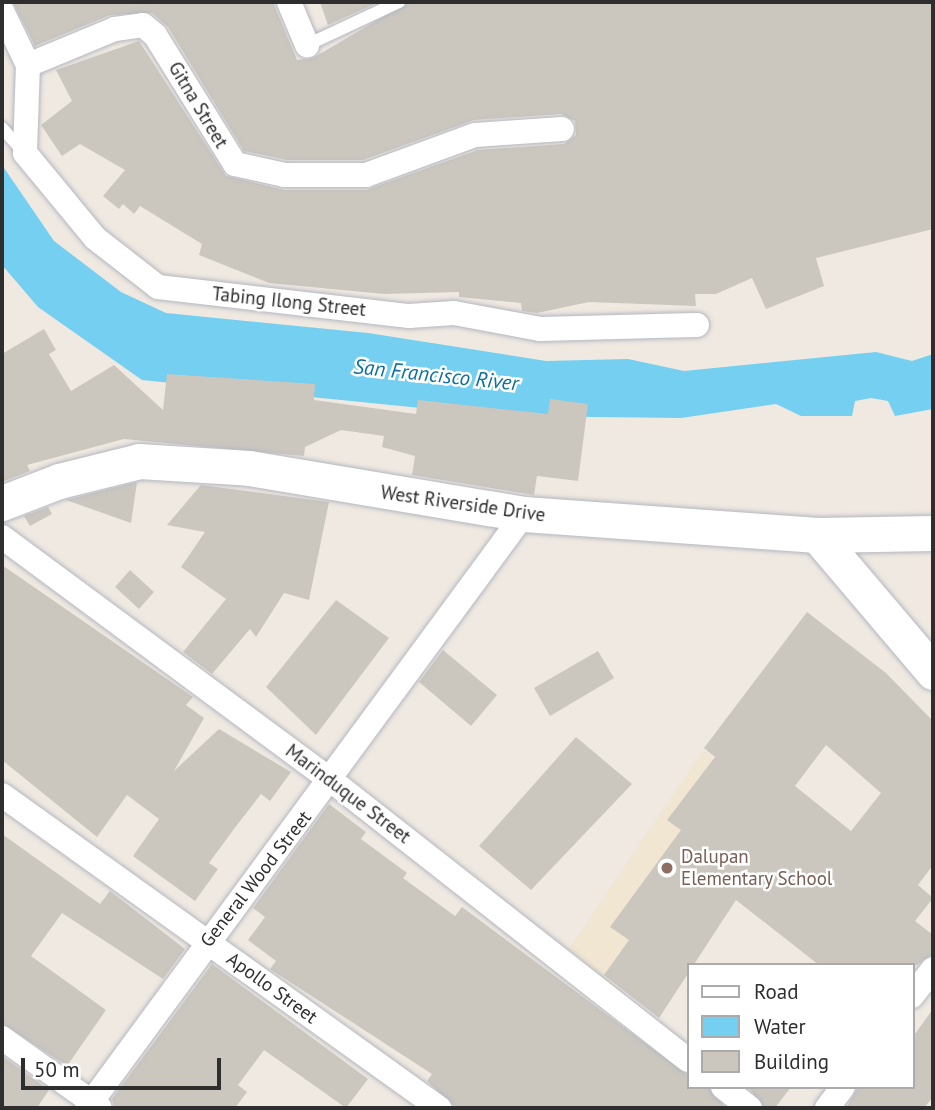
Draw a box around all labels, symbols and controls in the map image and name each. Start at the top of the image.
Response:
street label: Gitna Street [163,58,233,152]
street label: Tabing Ilong Street [211,283,367,321]
water label: San Francisco River [352,354,520,396]
street label: West Riverside Drive [379,481,547,527]
street label: Marinduque Street [281,740,415,848]
street label: General Wood Street [196,806,316,952]
place label: Dalupan Elementary School [681,846,833,890]
marker: Dalupan Elementary School [659,860,675,876]
street label: Apollo Street [222,947,322,1029]
legend [687,963,914,1089]
text: Road [754,978,798,1005]
text: Water [754,1013,806,1040]
scale bar [24,1044,224,1088]
text: Building [754,1048,829,1075]
text: 50 m [34,1056,80,1083]

